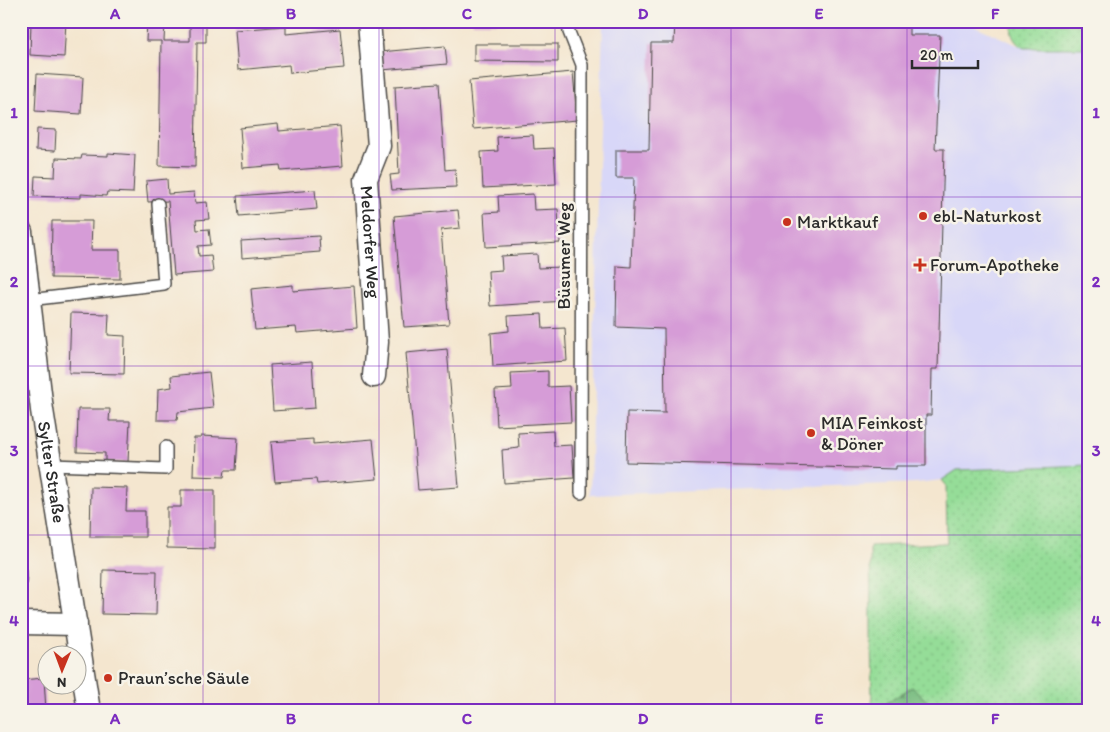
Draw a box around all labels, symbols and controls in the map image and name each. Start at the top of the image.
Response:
text: A [109,4,121,23]
text: B [286,4,297,23]
text: C [462,4,473,23]
text: D [638,4,649,23]
text: E [815,4,824,23]
text: F [991,4,1000,23]
scale bar [912,38,979,70]
text: 20 m [920,46,954,64]
text: 1 [10,103,18,122]
text: 1 [1092,103,1100,122]
street label: Meldorfer Weg [355,185,385,300]
street label: Büsumer Weg [553,202,575,310]
place label: ebl-Naturkost [933,205,1042,227]
marker: ebl-Naturkost [917,210,929,222]
place label: Marktkauf [797,211,879,233]
marker: Marktkauf [781,216,793,228]
place label: Forum-Apotheke [930,254,1059,276]
marker: Forum-Apotheke [914,259,926,271]
text: 2 [10,272,19,291]
text: 2 [1092,272,1101,291]
place label: MIA Feinkost & Döner [821,412,924,455]
street label: Sylter Straße [33,420,70,524]
marker: MIA Feinkost & Döner [805,427,817,439]
text: 3 [10,441,19,460]
text: 3 [1092,441,1101,460]
text: 4 [9,611,19,630]
text: 4 [1091,611,1101,630]
north arrow [38,644,88,694]
place label: Praun’sche Säule [118,667,249,689]
marker: Praun’sche Säule [102,672,114,684]
text: N [57,674,67,691]
text: A [109,709,121,728]
text: B [286,709,297,728]
text: C [462,709,473,728]
text: D [638,709,649,728]
text: E [815,709,824,728]
text: F [991,709,1000,728]

